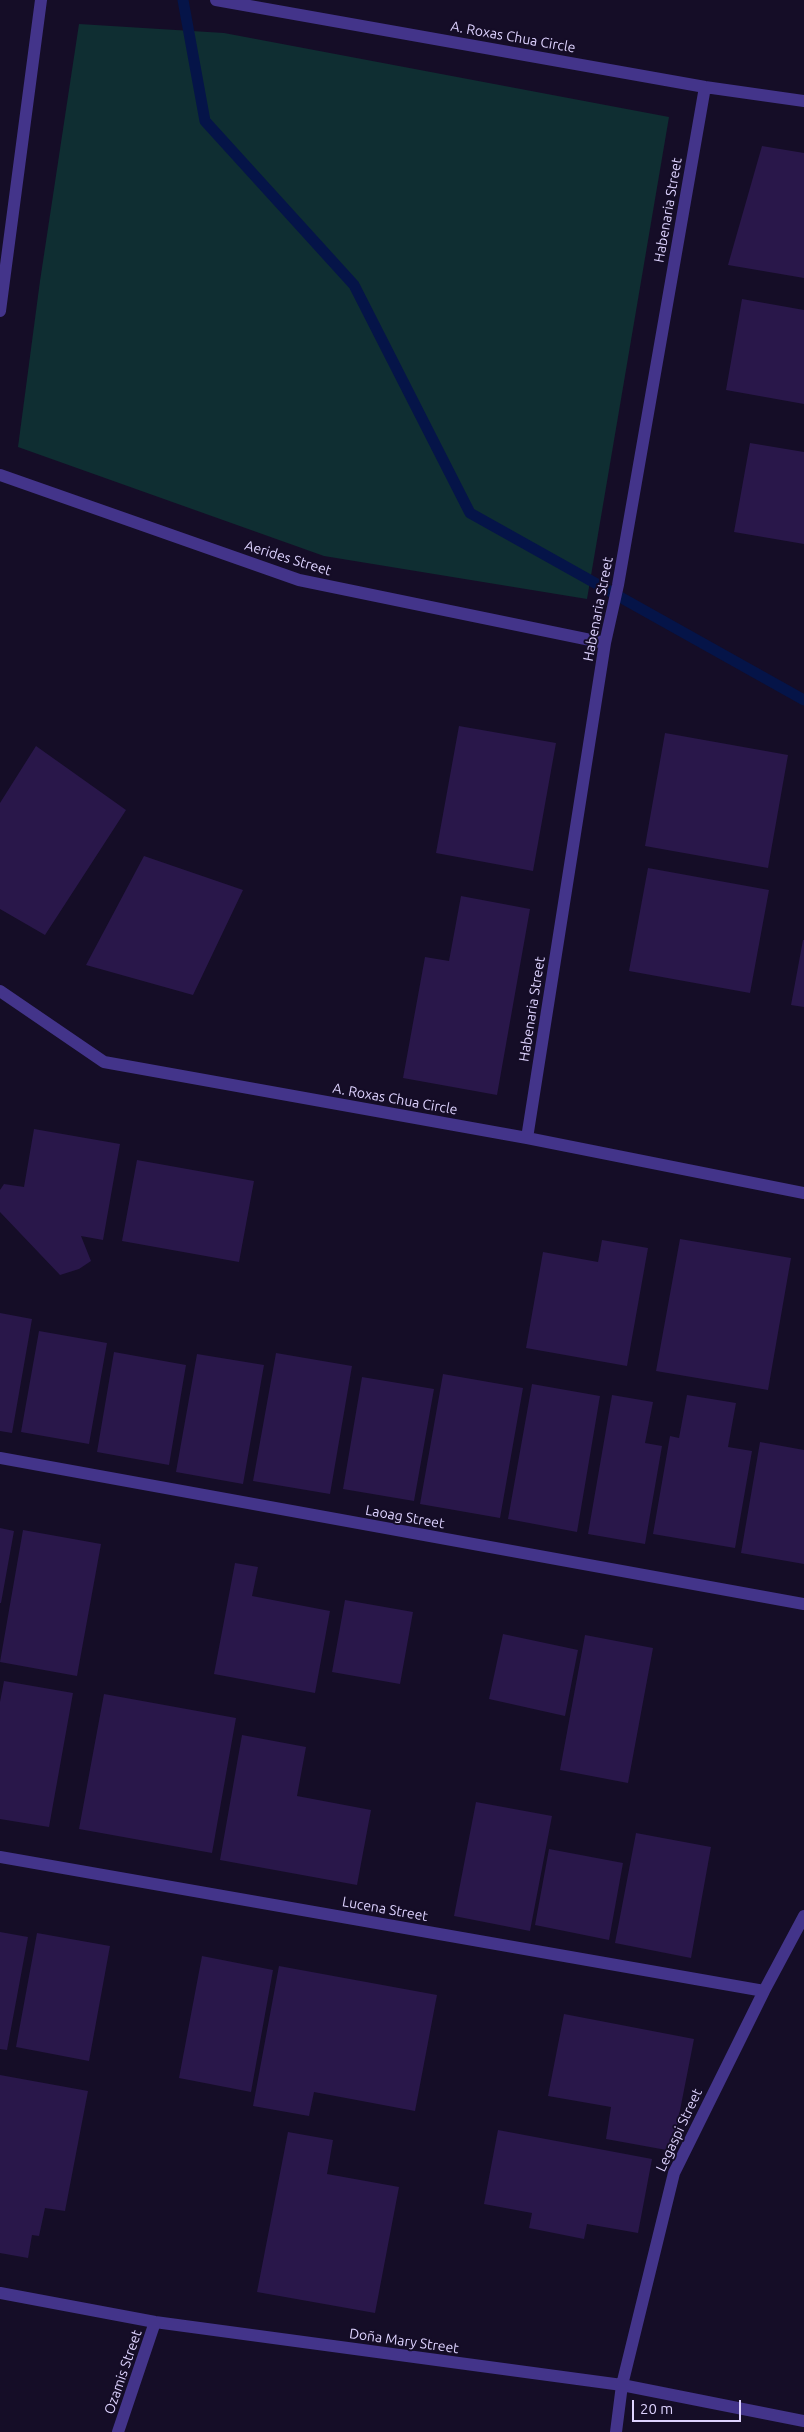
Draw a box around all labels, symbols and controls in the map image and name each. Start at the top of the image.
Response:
street label: A. Roxas Chua Circle [449,18,577,56]
street label: Habenaria Street [651,156,685,264]
street label: Aerides Street [243,537,333,579]
street label: Habenaria Street [580,555,616,663]
street label: Habenaria Street [515,955,549,1063]
street label: A. Roxas Chua Circle [331,1080,459,1118]
street label: Laoag Street [364,1502,446,1532]
street label: Lucena Street [341,1893,429,1925]
street label: Legaspi Street [652,2086,706,2174]
street label: Doña Mary Street [348,2325,460,2357]
street label: Ozamis Street [101,2328,145,2416]
scale bar [634,2390,743,2422]
text: 20 m [640,2400,673,2417]

